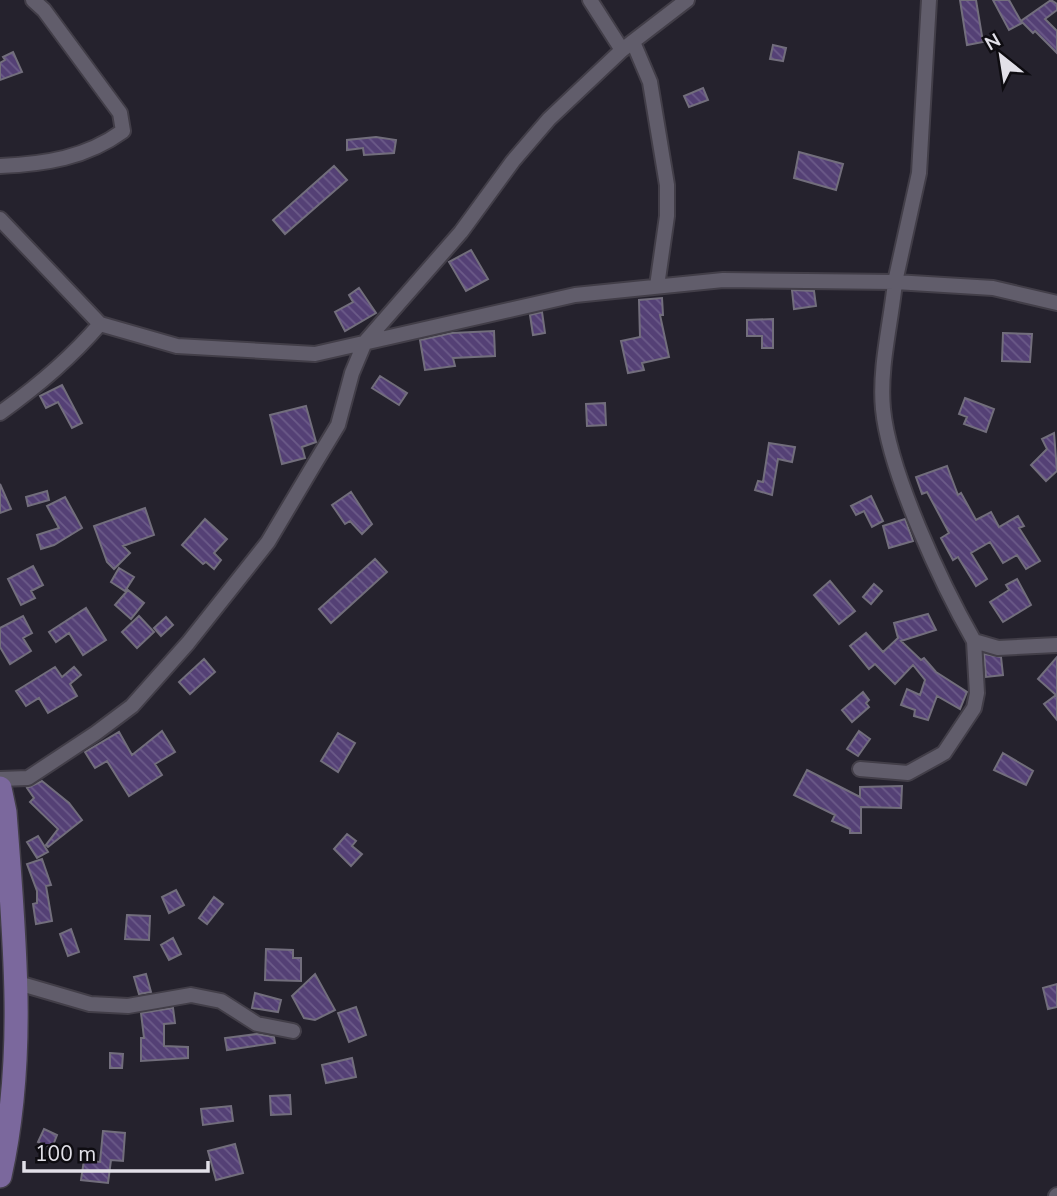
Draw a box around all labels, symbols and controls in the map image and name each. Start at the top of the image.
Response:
north arrow [966,21,1036,91]
text: N [980,27,1006,57]
scale bar [24,1130,208,1174]
text: 100 m [35,1140,96,1168]

